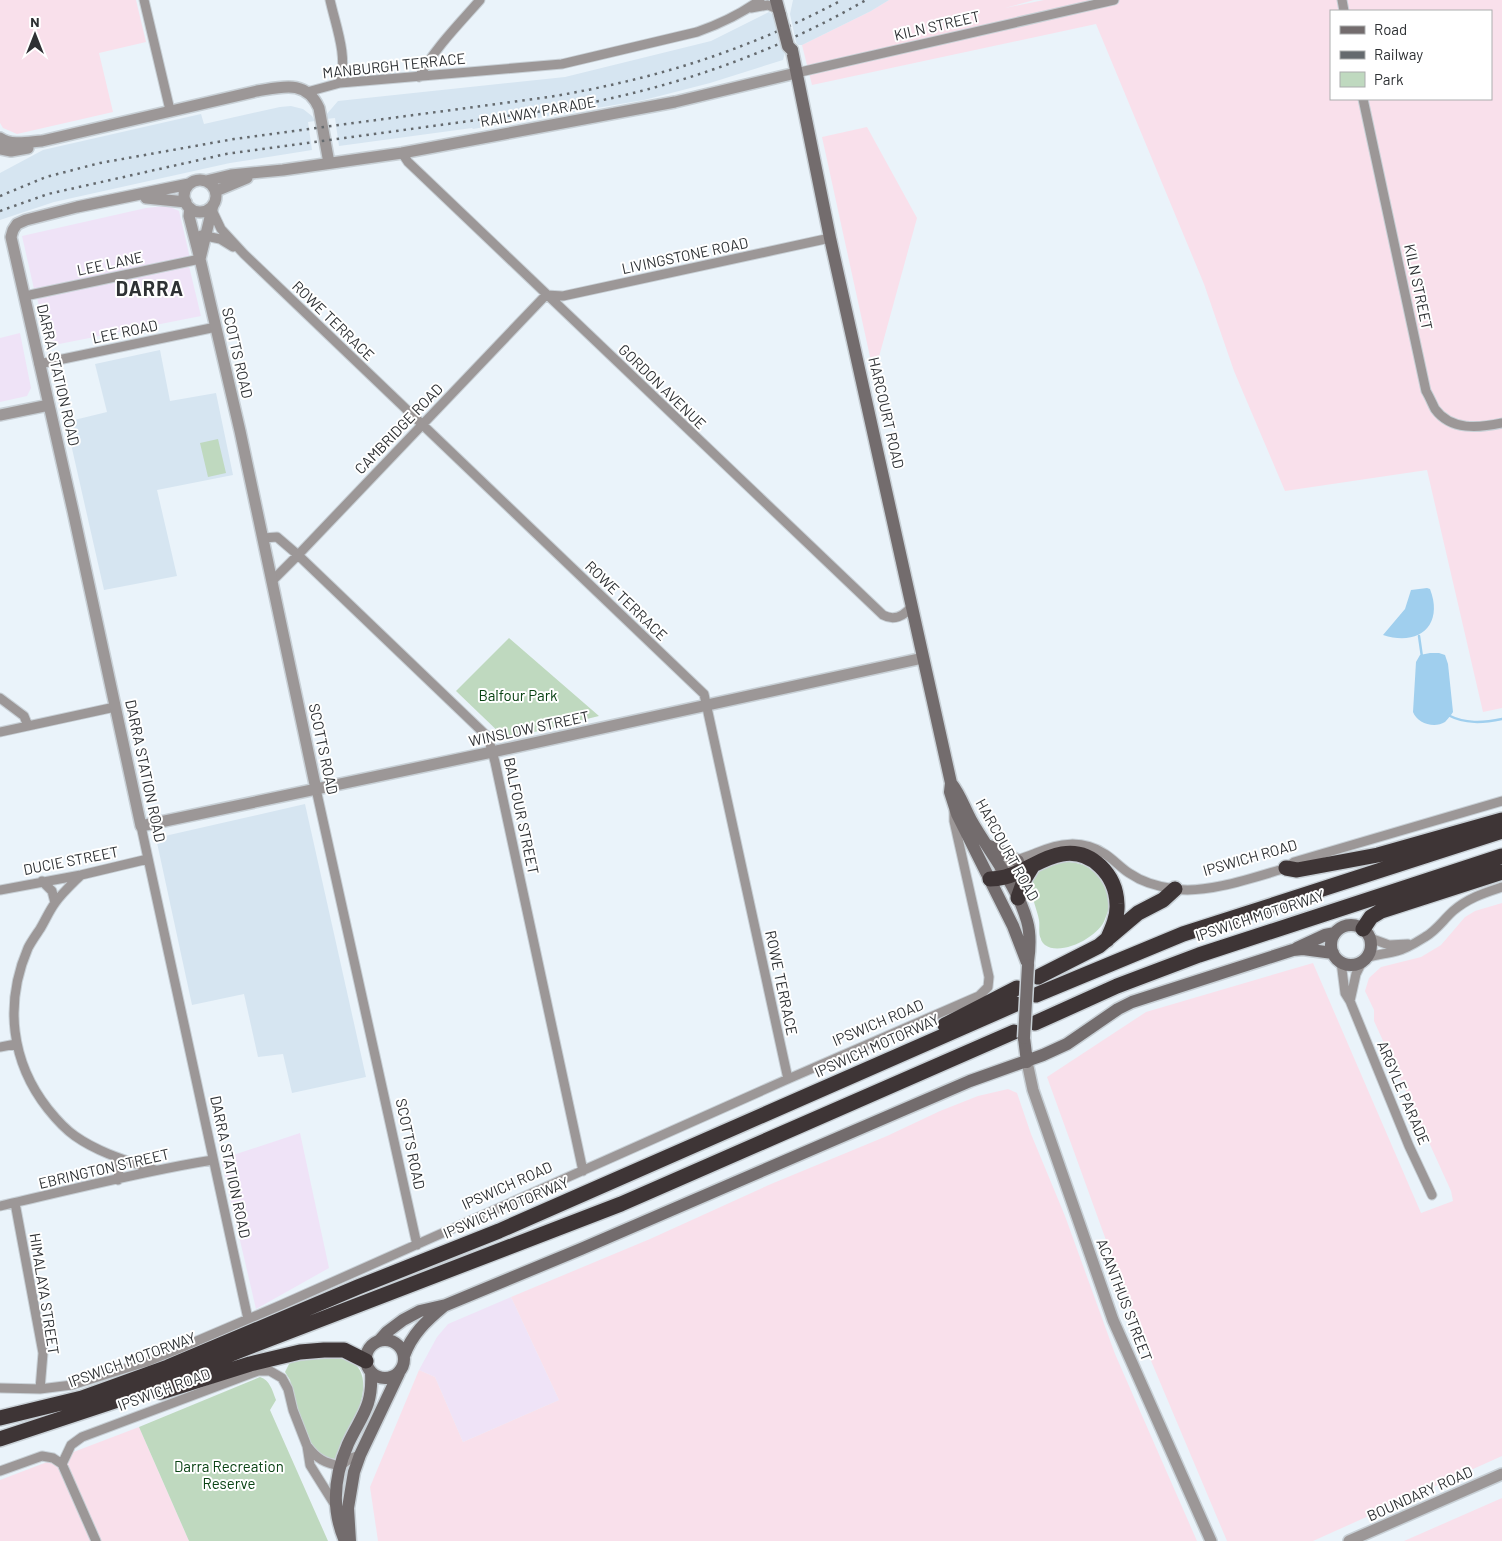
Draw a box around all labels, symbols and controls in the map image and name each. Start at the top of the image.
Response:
street label: KILN STREET [892,6,981,44]
north arrow [10,10,60,60]
legend [1330,10,1492,100]
text: N [30,13,40,30]
text: Road [1374,20,1407,38]
text: Railway [1374,45,1423,63]
street label: MANBURGH TERRACE [321,49,466,81]
text: Park [1374,70,1404,88]
street label: RAILWAY PARADE [479,92,597,130]
street label: LIVINGSTONE ROAD [620,233,750,277]
street label: KILN STREET [1401,242,1437,331]
street label: LEE LANE [75,247,144,279]
district label: DARRA [116,276,184,300]
street label: ROWE TERRACE [289,277,378,364]
street label: DARRA STATION ROAD [34,302,84,447]
street label: SCOTTS ROAD [219,306,257,400]
street label: LEE ROAD [90,315,159,347]
street label: GORDON AVENUE [615,340,710,433]
street label: HARCOURT ROAD [865,355,909,470]
street label: CAMBRIDGE ROAD [351,379,446,477]
street label: ROWE TERRACE [582,557,671,644]
park label: Balfour Park [478,686,558,704]
street label: DARRA STATION ROAD [122,698,170,844]
street label: SCOTTS ROAD [306,702,342,796]
street label: WINSLOW STREET [467,706,591,750]
street label: BALFOUR STREET [501,756,543,876]
street label: HARCOURT ROAD [972,795,1043,904]
street label: IPSWICH ROAD [1201,835,1299,879]
street label: DUCIE STREET [22,842,120,878]
street label: IPSWICH MOTORWAY [1193,886,1327,944]
street label: ROWE TERRACE [762,929,802,1037]
street label: IPSWICH ROAD [829,995,926,1049]
street label: IPSWICH MOTORWAY [811,1009,942,1081]
street label: ARGYLE PARADE [1374,1038,1434,1147]
street label: DARRA STATION ROAD [207,1094,255,1240]
street label: SCOTTS ROAD [393,1097,429,1191]
street label: EBRINGTON STREET [37,1144,171,1192]
street label: IPSWICH ROAD [459,1157,555,1213]
street label: IPSWICH MOTORWAY [440,1172,571,1242]
street label: HIMALAYA STREET [26,1232,63,1356]
street label: ACANTHUS STREET [1093,1236,1157,1364]
street label: IPSWICH MOTORWAY [65,1328,198,1391]
street label: IPSWICH ROAD [115,1364,212,1414]
park label: Darra Recreation Reserve [174,1457,284,1492]
street label: BOUNDARY ROAD [1364,1462,1475,1524]

